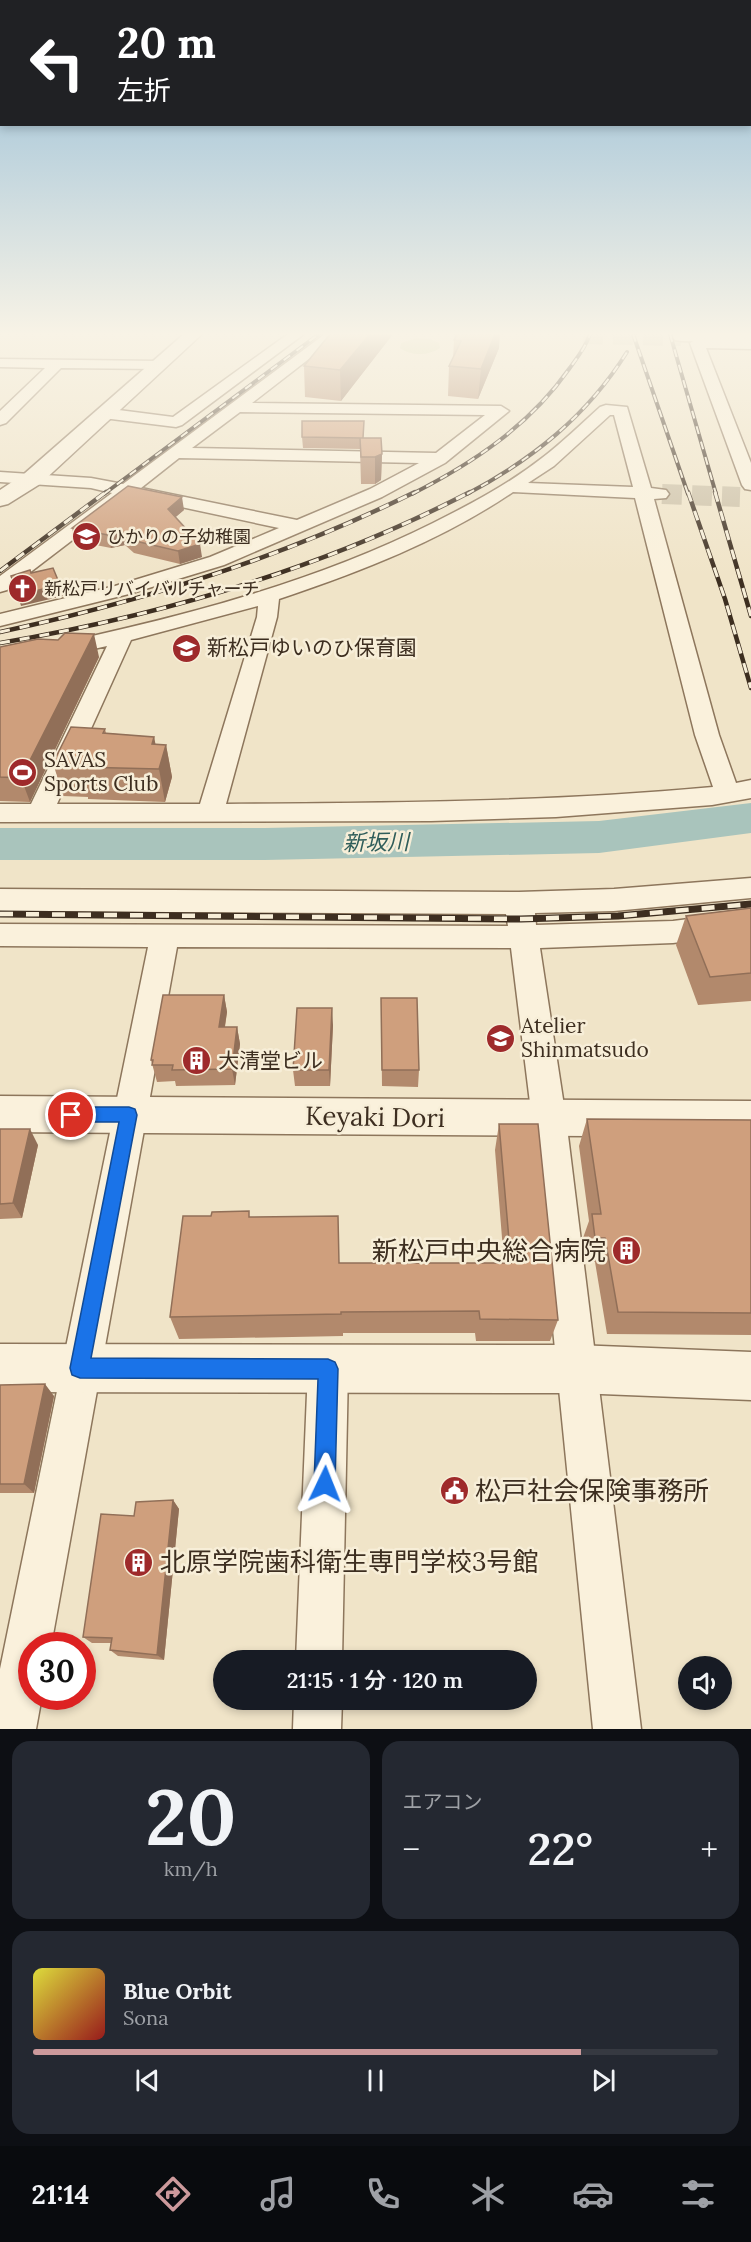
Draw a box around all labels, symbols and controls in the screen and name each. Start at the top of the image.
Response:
text: 20 m [117,16,216,70]
icon: left [18,24,96,102]
text: 左折 [117,73,171,107]
school or university icon: ひかりの子幼稚園 [70,521,102,553]
place label: ひかりの子幼稚園 [107,525,251,548]
church icon: 新松戸リバイバルチャーチ [7,573,39,605]
place label: 新松戸リバイバルチャーチ [44,577,259,600]
school or university icon: 新松戸ゆいのひ保育園 [170,632,202,664]
place label: 新松戸ゆいのひ保育園 [207,634,417,661]
place label: SAVAS Sports Club [44,746,158,797]
sports icon: SAVAS Sports Club [7,756,39,788]
water label: 新坂川 [343,827,411,857]
place label: Atelier Shinmatsudo [520,1012,649,1063]
school or university icon: Atelier Shinmatsudo [484,1022,516,1054]
building icon: 大清堂ビル [181,1045,213,1077]
place label: 大清堂ビル [218,1047,323,1074]
pin [45,1089,96,1140]
icon: arrive [54,1098,87,1131]
street label: Keyaki Dori [305,1099,445,1134]
place label: 新松戸中央総合病院 [372,1234,606,1267]
building icon: 新松戸中央総合病院 [611,1235,643,1267]
position arrow [293,1452,357,1516]
place label: 松戸社会保険事務所 [475,1474,709,1507]
public building icon: 松戸社会保険事務所 [438,1475,470,1507]
place label: 北原学院歯科衛生専門学校3号館 [160,1545,538,1578]
building icon: 北原学院歯科衛生専門学校3号館 [123,1546,155,1578]
speed limit sign: 30 [18,1632,96,1710]
map controls [678,1656,732,1710]
button: sound [678,1656,732,1710]
text: 21:15 · 1 分 · 120 m [287,1666,463,1694]
text: 20 [145,1767,236,1866]
text: エアコン [403,1789,483,1814]
text: 22° [527,1820,593,1877]
text: − [403,1828,420,1870]
text: + [701,1828,718,1870]
text: km/h [164,1856,218,1881]
text: Blue Orbit [123,1977,231,2005]
text: Sona [123,2005,169,2030]
icon: previous [131,2064,164,2097]
icon: pause [359,2064,392,2097]
icon: next [587,2064,620,2097]
icon: directions [152,2173,194,2215]
icon: music [257,2173,299,2215]
icon: phone [362,2173,404,2215]
icon: climate [467,2173,509,2215]
icon: car [572,2173,614,2215]
icon: filters [677,2173,719,2215]
text: 21:14 [32,2177,89,2211]

